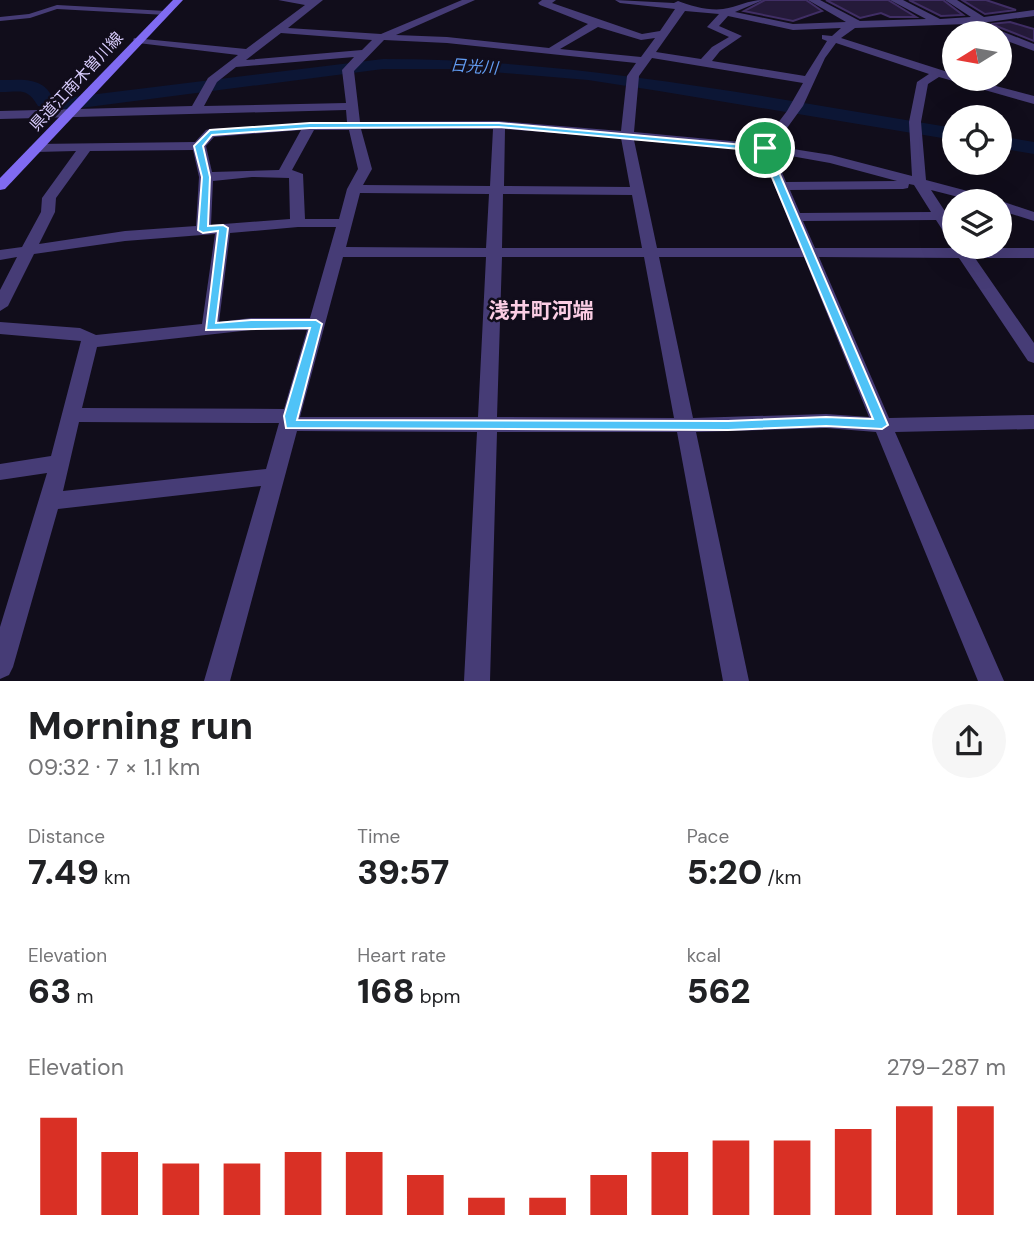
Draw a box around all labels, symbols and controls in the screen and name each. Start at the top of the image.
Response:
north arrow [942,21,1012,91]
map controls [942,21,1012,259]
street label: 県道江南木曽川線 [25,27,128,135]
water label: 日光川 [449,54,501,79]
button: locate [942,105,1012,175]
pin [735,118,795,178]
icon: arrive [746,129,784,167]
button: layers [942,189,1012,259]
district label: 浅井町河端 [489,297,594,325]
text: Morning run [28,701,253,751]
button: share [932,704,1006,778]
text: 09:32 · 7 × 1.1 km [28,752,200,782]
text: Distance [28,824,105,849]
text: Time [357,824,400,849]
text: Pace [687,824,729,849]
text: 7.49 [28,849,99,895]
text: 39:57 [357,849,449,895]
text: 5:20 [687,849,762,895]
text: km [99,865,130,890]
text: /km [762,865,801,890]
text: Elevation [28,943,107,968]
text: Heart rate [357,943,446,968]
text: kcal [687,943,721,968]
text: 63 [28,968,71,1014]
text: 168 [357,968,415,1014]
text: 562 [687,968,751,1014]
text: m [71,984,93,1009]
text: bpm [415,984,460,1009]
text: Elevation [28,1052,124,1082]
text: 279–287 m [886,1052,1006,1082]

